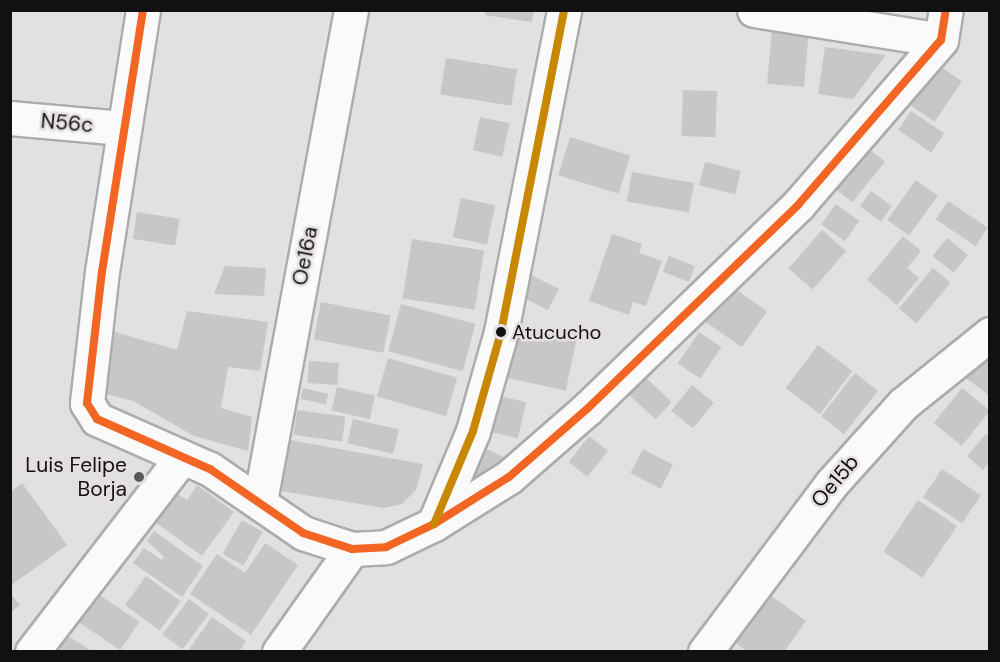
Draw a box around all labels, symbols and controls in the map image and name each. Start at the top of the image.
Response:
street label: N56c [40,108,94,138]
street label: Oe16a [287,224,323,288]
place label: Atucucho [512,320,601,344]
marker: Atucucho [495,326,507,338]
street label: Oe15b [806,450,864,512]
place label: Luis Felipe Borja [25,452,127,502]
marker: Luis Felipe Borja [132,470,146,484]

